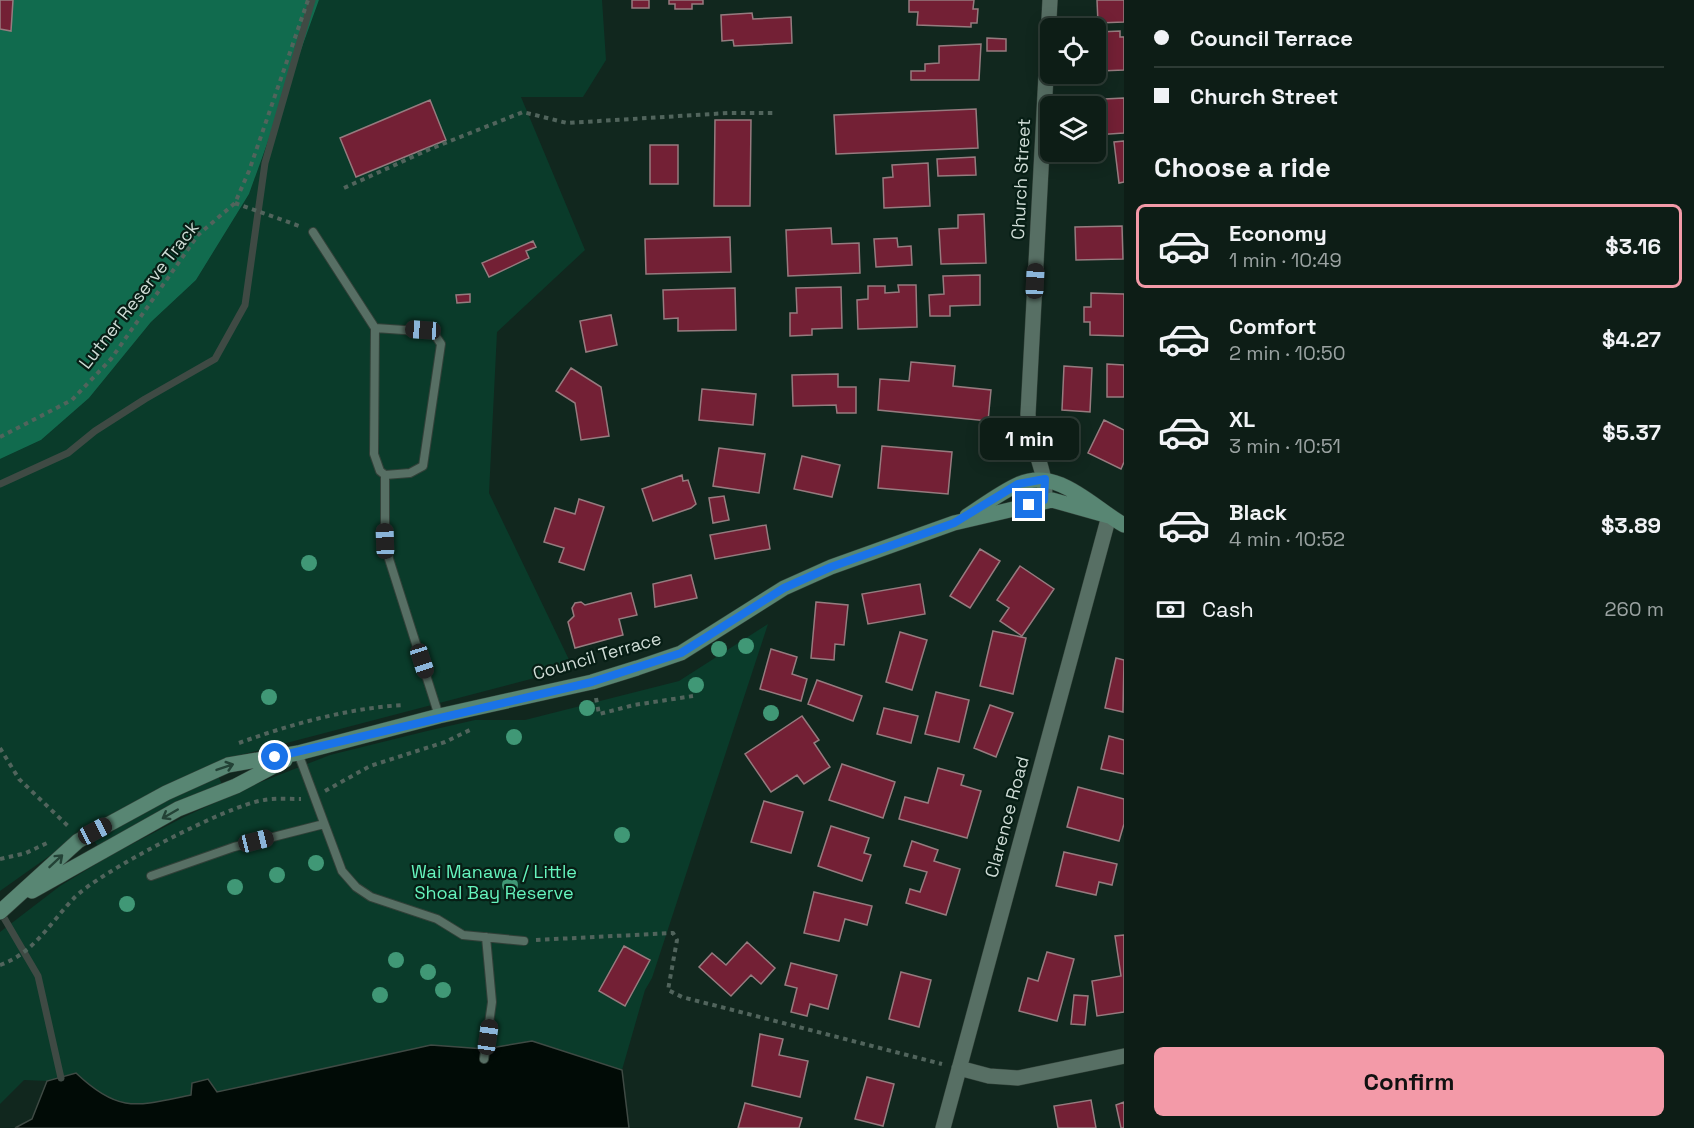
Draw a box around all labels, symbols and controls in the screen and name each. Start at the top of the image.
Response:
map controls [1040,18,1106,162]
button: locate [1040,18,1106,84]
text: Council Terrace [1190,24,1353,52]
text: Church Street [1190,82,1338,110]
button: layers [1040,96,1106,162]
street label: Church Street [1006,118,1035,240]
text: Choose a ride [1154,150,1331,185]
street label: Lutner Reserve Track [74,216,204,373]
icon: car [1157,219,1211,273]
text: Economy [1229,219,1327,247]
text: $3.16 [1605,232,1661,260]
text: 1 min · 10:49 [1229,247,1342,273]
car [1025,263,1045,299]
icon: car [1157,312,1211,366]
text: Comfort [1229,312,1317,340]
car [404,320,442,340]
text: $4.27 [1602,325,1661,353]
text: 2 min · 10:50 [1229,340,1346,366]
icon: car [1157,405,1211,459]
text: XL [1229,405,1255,433]
callout: 1 min [980,418,1078,460]
text: $5.37 [1602,418,1661,446]
text: 1 min [1005,426,1054,452]
text: 3 min · 10:51 [1229,433,1341,459]
route end [1015,491,1042,518]
icon: car [1157,498,1211,552]
text: Black [1229,498,1287,526]
text: $3.89 [1601,511,1661,539]
car [375,523,395,559]
text: 4 min · 10:52 [1229,526,1345,552]
icon: cash [1154,593,1187,626]
text: Cash [1202,595,1254,623]
text: 260 m [1605,596,1664,622]
street label: Council Terrace [530,626,664,685]
car [408,641,436,681]
route start [261,743,288,770]
street label: Clarence Road [979,754,1034,880]
one-way arrow [215,761,234,772]
one-way arrow [162,808,179,820]
car [75,815,115,847]
car [236,828,276,854]
one-way arrow [48,854,63,868]
park label: Wai Manawa / Little Shoal Bay Reserve [411,860,577,904]
car [477,1018,499,1056]
button: Confirm [1154,1047,1664,1116]

